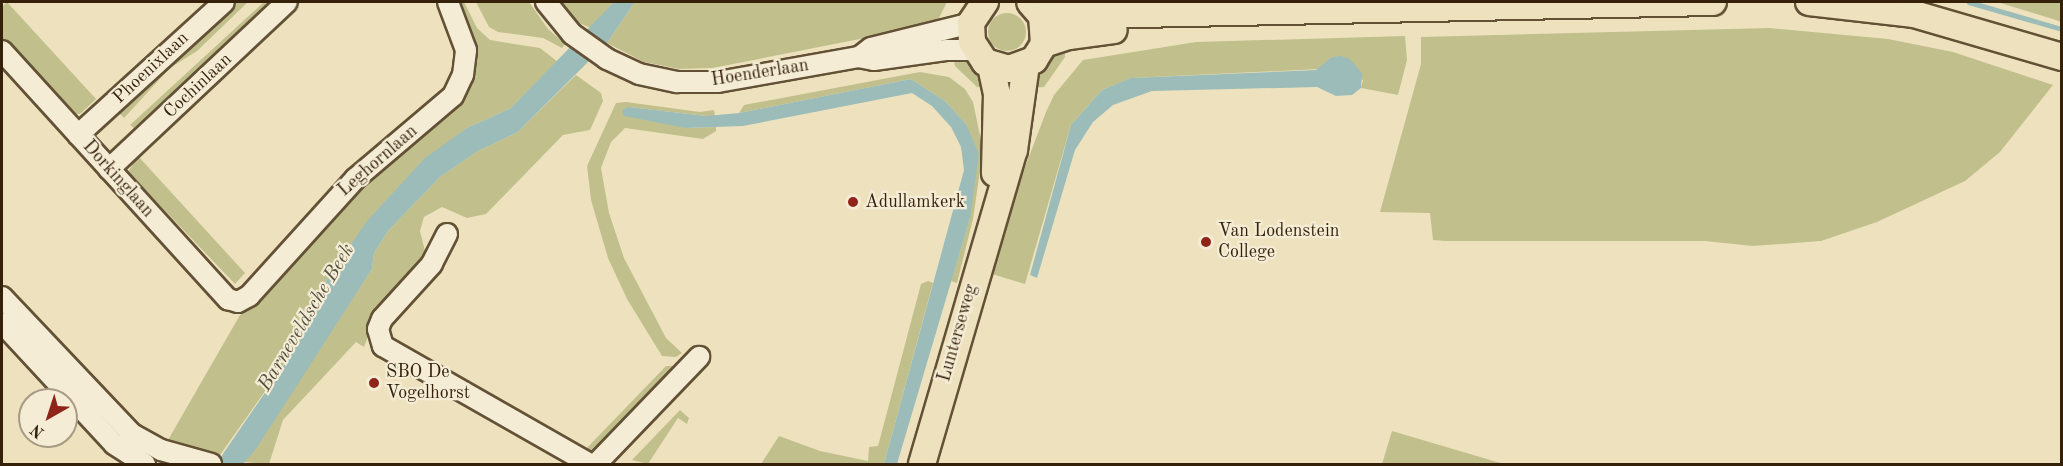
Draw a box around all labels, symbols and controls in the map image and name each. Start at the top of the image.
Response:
street label: Phoenixlaan [109,28,193,108]
street label: Cochinlaan [159,49,237,123]
street label: Hoenderlaan [710,55,810,91]
street label: Leghornlaan [334,121,422,201]
street label: Dorkinglaan [78,136,158,222]
place label: Adullamkerk [865,191,965,213]
marker: Adullamkerk [846,195,860,209]
place label: Van Lodenstein College [1218,221,1339,264]
marker: Van Lodenstein College [1199,235,1213,249]
water label: Barneveldsche Beek [254,240,360,396]
street label: Lunterseweg [934,282,982,384]
place label: SBO De Vogelhorst [386,362,470,404]
marker: SBO De Vogelhorst [367,376,381,390]
north arrow [18,388,78,448]
text: N [28,420,48,441]

